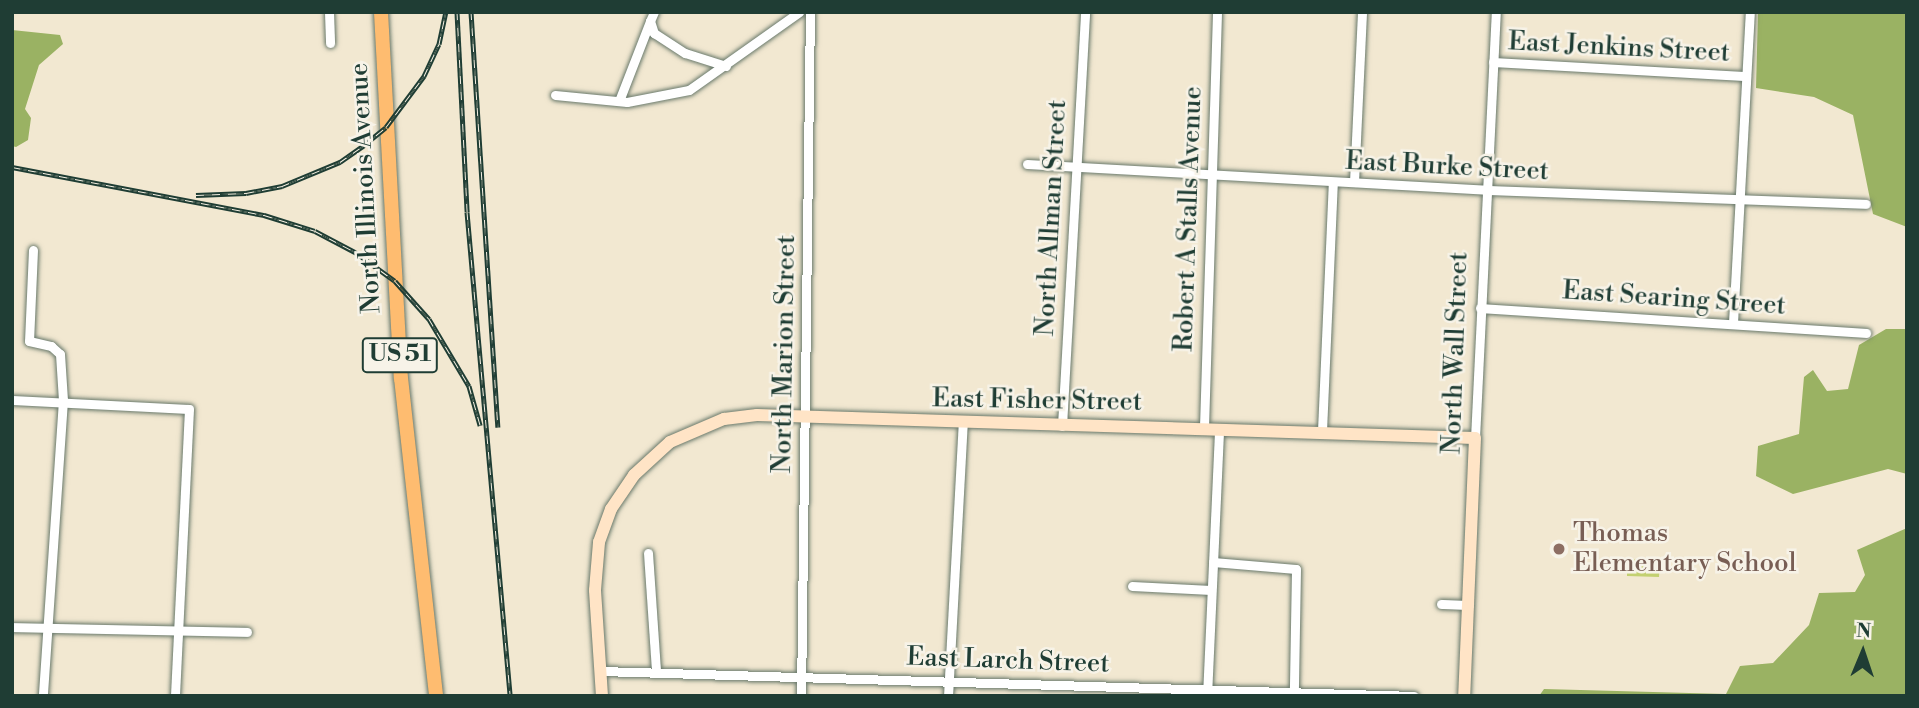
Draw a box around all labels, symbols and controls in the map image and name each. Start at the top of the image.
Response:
street label: East Jenkins Street [1507,27,1731,69]
street label: North Illinois Avenue [344,62,388,314]
street label: Robert A Stalls Avenue [1169,86,1209,352]
street label: North Allman Street [1030,99,1074,337]
street label: East Burke Street [1344,146,1550,188]
street label: North Marion Street [767,234,803,474]
street label: North Wall Street [1437,251,1475,455]
street label: East Searing Street [1561,276,1787,322]
road number: US 51 [362,334,438,376]
street label: East Fisher Street [932,384,1142,418]
place label: Thomas Elementary School [1573,518,1796,580]
marker: Thomas Elementary School [1551,541,1567,557]
north arrow [1828,617,1898,687]
text: N [1856,619,1872,643]
street label: East Larch Street [906,642,1110,680]

